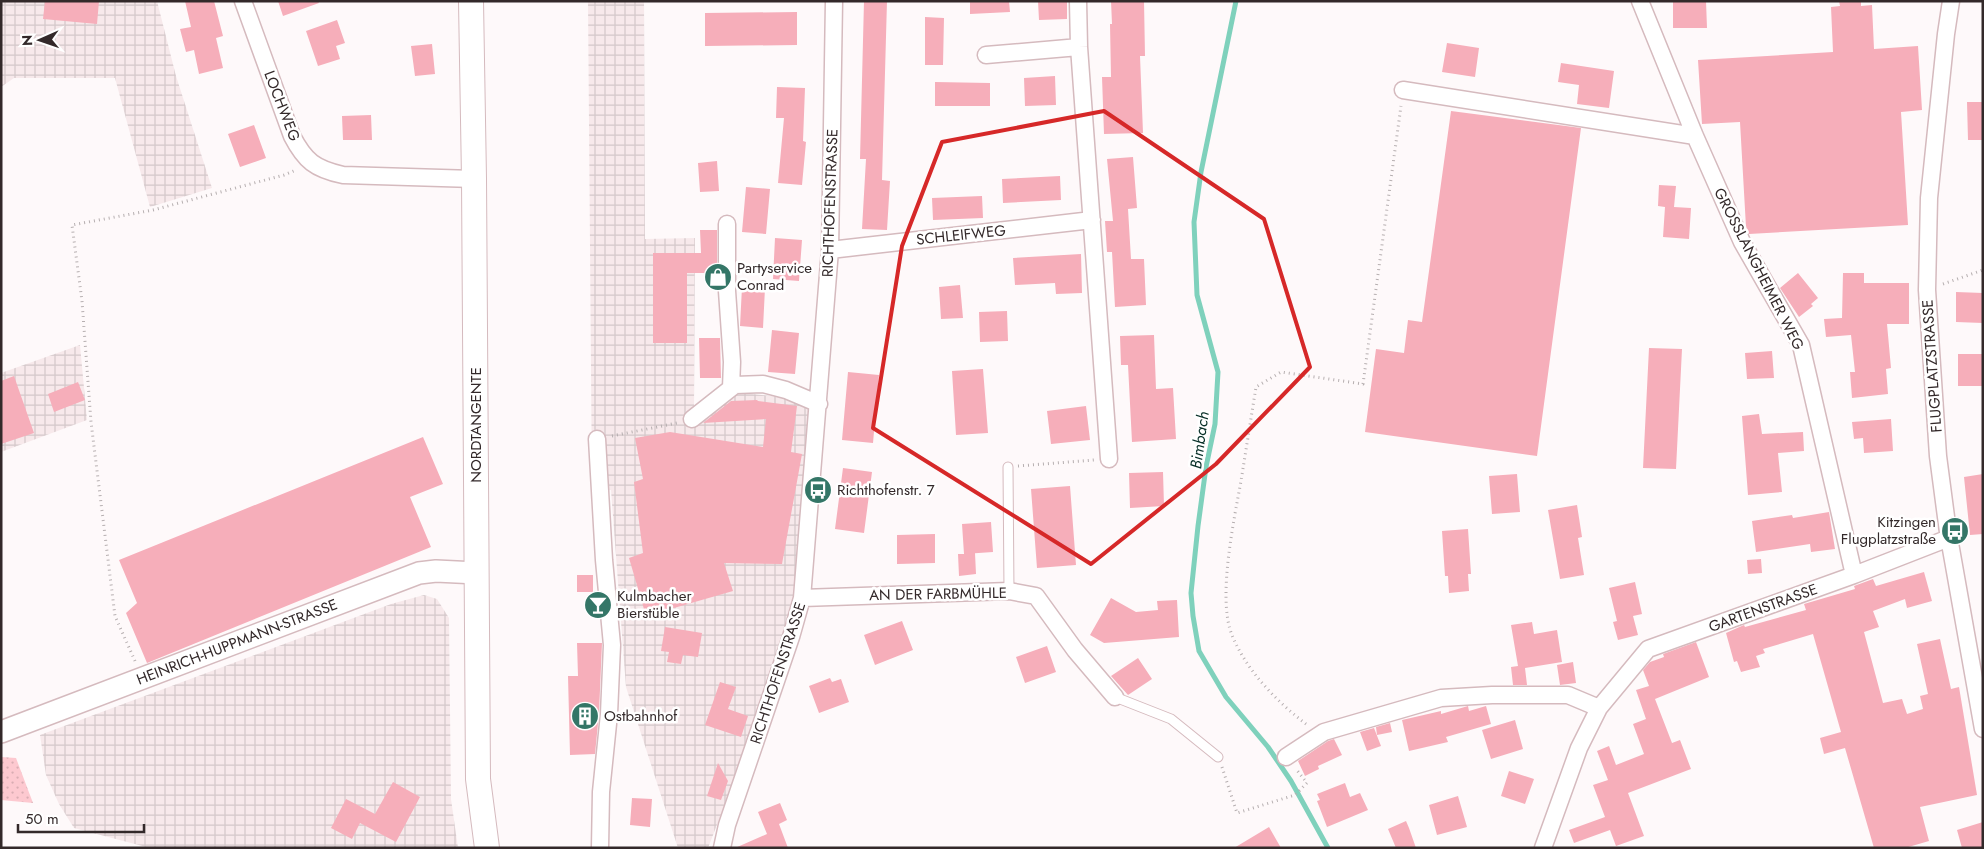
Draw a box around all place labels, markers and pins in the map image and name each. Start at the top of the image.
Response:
place label: Partyservice Conrad [737,257,812,296]
shop icon: Partyservice Conrad [703,262,733,292]
bus stop icon: Richthofenstr. 7 [803,475,833,505]
place label: Richthofenstr. 7 [837,479,935,501]
place label: Kitzingen Flugplatzstraße [1841,511,1936,550]
bus stop icon: Kitzingen Flugplatzstraße [1940,516,1970,546]
place label: Kulmbacher Bierstüble [617,585,693,624]
bar icon: Kulmbacher Bierstüble [583,590,613,620]
building icon: Ostbahnhof [570,701,600,731]
place label: Ostbahnhof [604,705,678,727]

